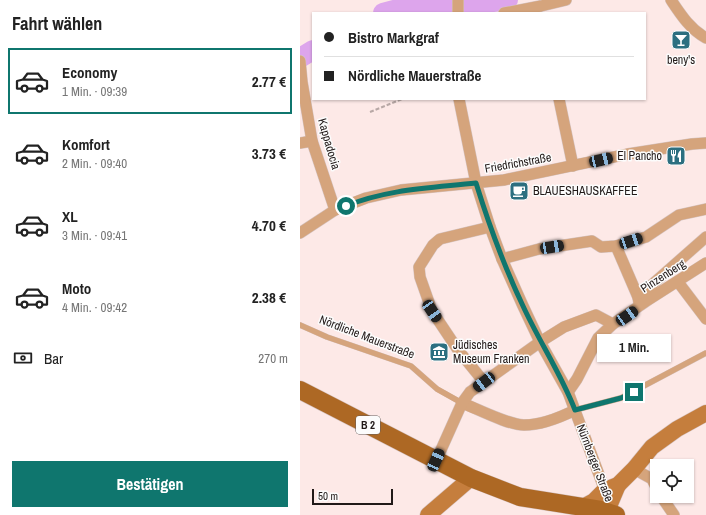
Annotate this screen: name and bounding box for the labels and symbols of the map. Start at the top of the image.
bar icon: beny's [670,29,692,51]
place label: beny's [667,52,695,68]
street label: Kappadocia [314,117,344,172]
restaurant icon: El Pancho [665,145,687,167]
place label: El Pancho [617,148,662,164]
street label: Friedrichstraße [483,149,553,177]
car [588,151,614,169]
cafe icon: BLAUESHAUSKAFFEE [508,180,530,202]
place label: BLAUESHAUSKAFFEE [533,183,637,199]
route start [337,197,355,215]
car [618,232,644,250]
car [539,239,565,255]
street label: Pinzenberg [638,255,689,296]
car [420,298,444,324]
car [614,304,640,328]
street label: Nördliche Mauerstraße [317,312,417,362]
callout: 1 Min. [597,334,671,362]
place label: Jüdisches Museum Franken [453,337,530,367]
museum icon: Jüdisches Museum Franken [428,341,450,363]
car [471,370,497,394]
route end [625,383,643,401]
road number: B 2 [356,416,380,434]
street label: Nürnberger Straße [573,422,617,504]
car [426,447,446,473]
scale bar [312,487,393,506]

